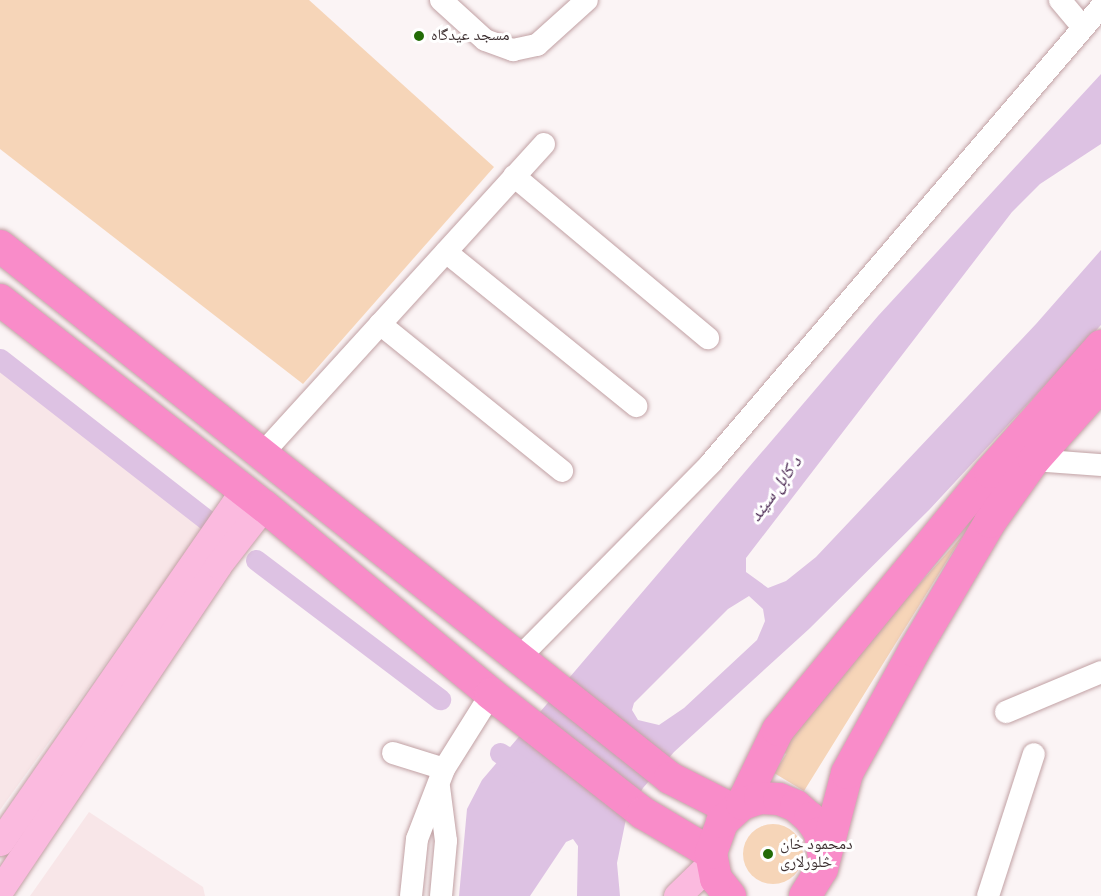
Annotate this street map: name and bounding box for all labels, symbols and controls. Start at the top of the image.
place label: مسجد عیدگاه [431,26,510,46]
marker: مسجد عیدگاه [412,29,426,43]
water label: د کابل سيند [746,453,808,527]
place label: دمحمود خان څلورلاری [780,835,853,873]
marker: دمحمود خان څلورلاری [761,847,775,861]

